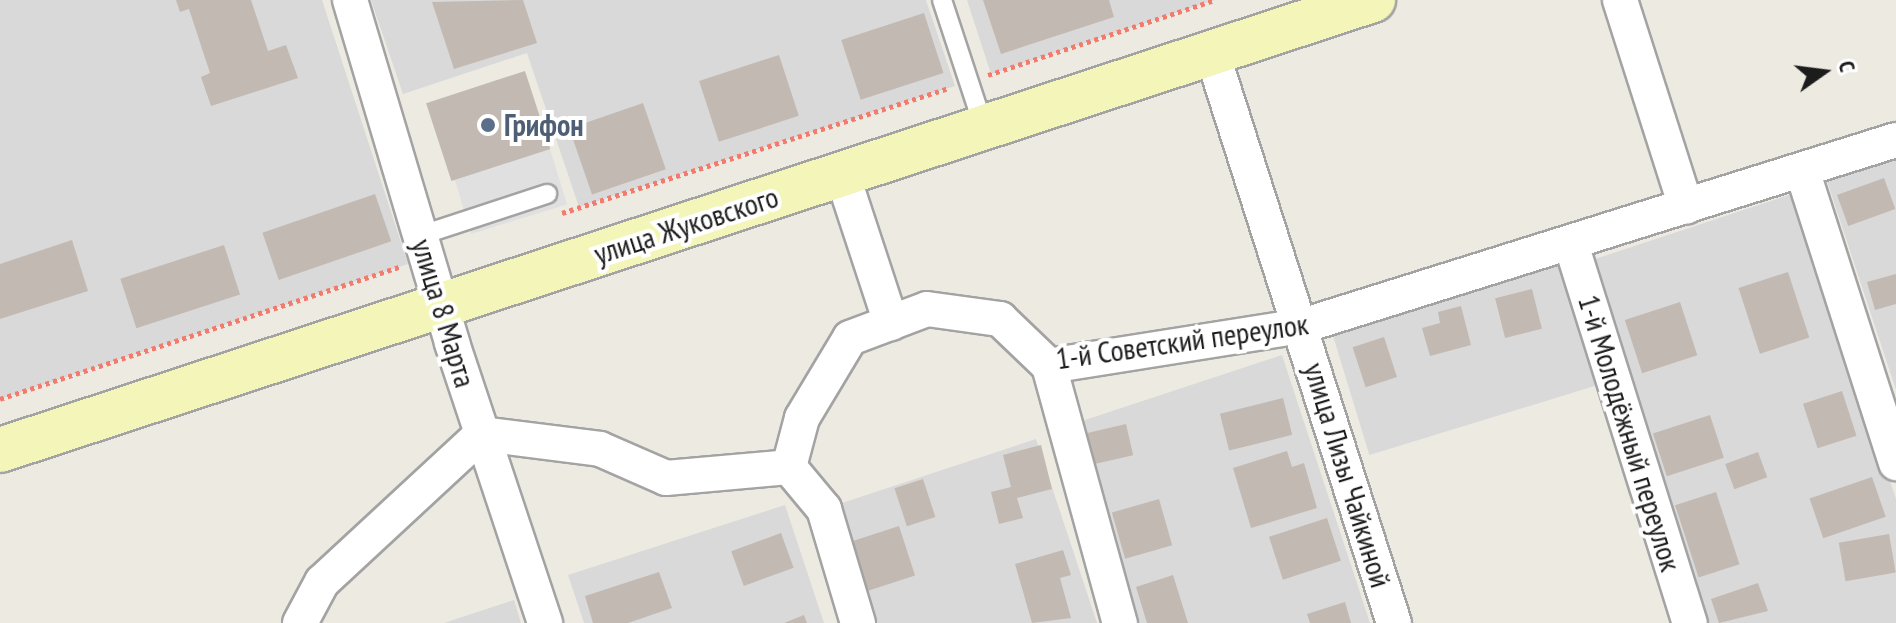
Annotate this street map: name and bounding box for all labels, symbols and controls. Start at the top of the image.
north arrow [1784,32,1864,112]
text: С [1832,58,1862,74]
place label: Грифон [504,107,584,143]
marker: Грифон [479,116,497,134]
street label: улица Жуковского [589,178,783,272]
street label: улица 8 Марта [404,235,484,391]
street label: 1-й Молодёжный переулок [1571,290,1689,576]
street label: 1-й Советский переулок [1054,305,1310,377]
street label: улица Лизы Чайкиной [1297,358,1399,592]

